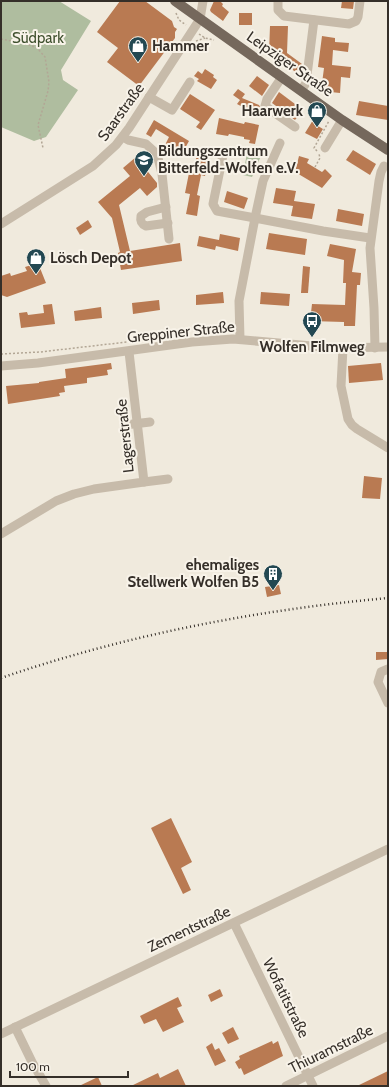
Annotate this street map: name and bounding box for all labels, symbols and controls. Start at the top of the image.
street label: Leipziger Straße [243,27,337,101]
park label: Südpark [12,29,64,47]
shop icon: Hammer [127,35,149,63]
place label: Hammer [152,37,209,55]
street label: Saarstraße [94,79,148,144]
shop icon: Haarwerk [306,100,328,128]
place label: Haarwerk [242,102,304,120]
place label: Bildungszentrum Bitterfeld-Wolfen e.V. [158,142,299,177]
school or university icon: Bildungszentrum Bitterfeld-Wolfen e.V. [133,149,155,177]
shop icon: Lösch Depot [25,247,47,275]
place label: Lösch Depot [50,249,131,267]
bus stop icon: Wolfen Filmweg [301,310,323,338]
street label: Greppiner Straße [126,317,236,347]
place label: Wolfen Filmweg [260,338,365,356]
street label: Lagerstraße [112,398,138,474]
place label: ehemaliges Stellwerk Wolfen B5 [128,556,259,591]
building icon: ehemaliges Stellwerk Wolfen B5 [262,563,284,591]
street label: Zementstraße [145,902,233,956]
street label: Wofatitstraße [259,955,313,1041]
street label: Thiuramstraße [286,1021,376,1077]
scale bar [10,1053,128,1079]
text: 100 m [16,1059,50,1074]

